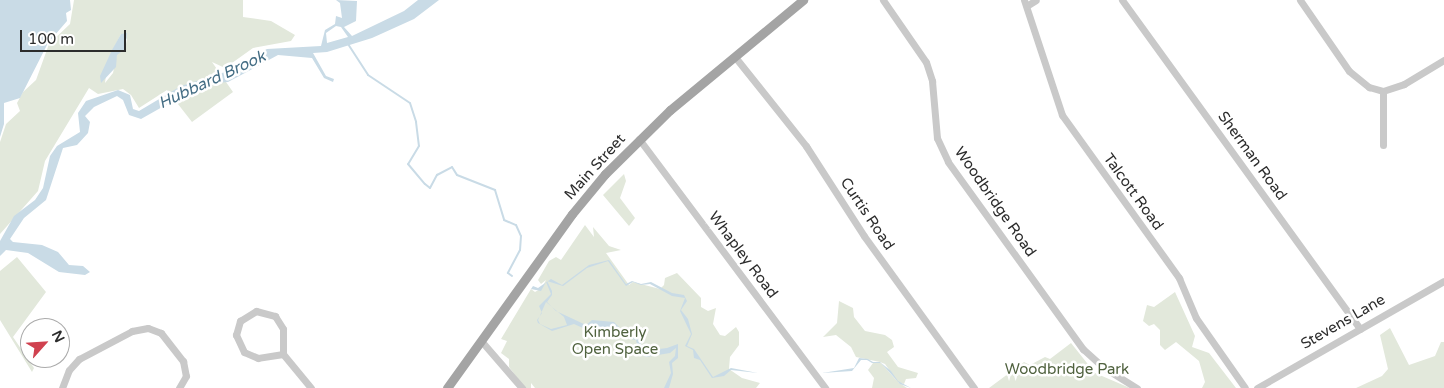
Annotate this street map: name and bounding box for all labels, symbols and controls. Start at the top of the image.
scale bar [22,20,129,52]
text: 100 m [28,30,74,48]
water label: Hubbard Brook [155,47,269,113]
street label: Sherman Road [1214,108,1290,204]
street label: Main Street [561,130,629,204]
street label: Woodbridge Road [950,144,1040,260]
street label: Talcott Road [1099,150,1167,234]
street label: Curtis Road [836,174,898,254]
street label: Whapley Road [705,208,781,302]
street label: Stevens Lane [1298,291,1388,353]
north arrow [20,318,70,368]
park label: Kimberly Open Space [572,323,658,358]
text: N [48,328,68,345]
park label: Woodbridge Park [1005,361,1129,379]

